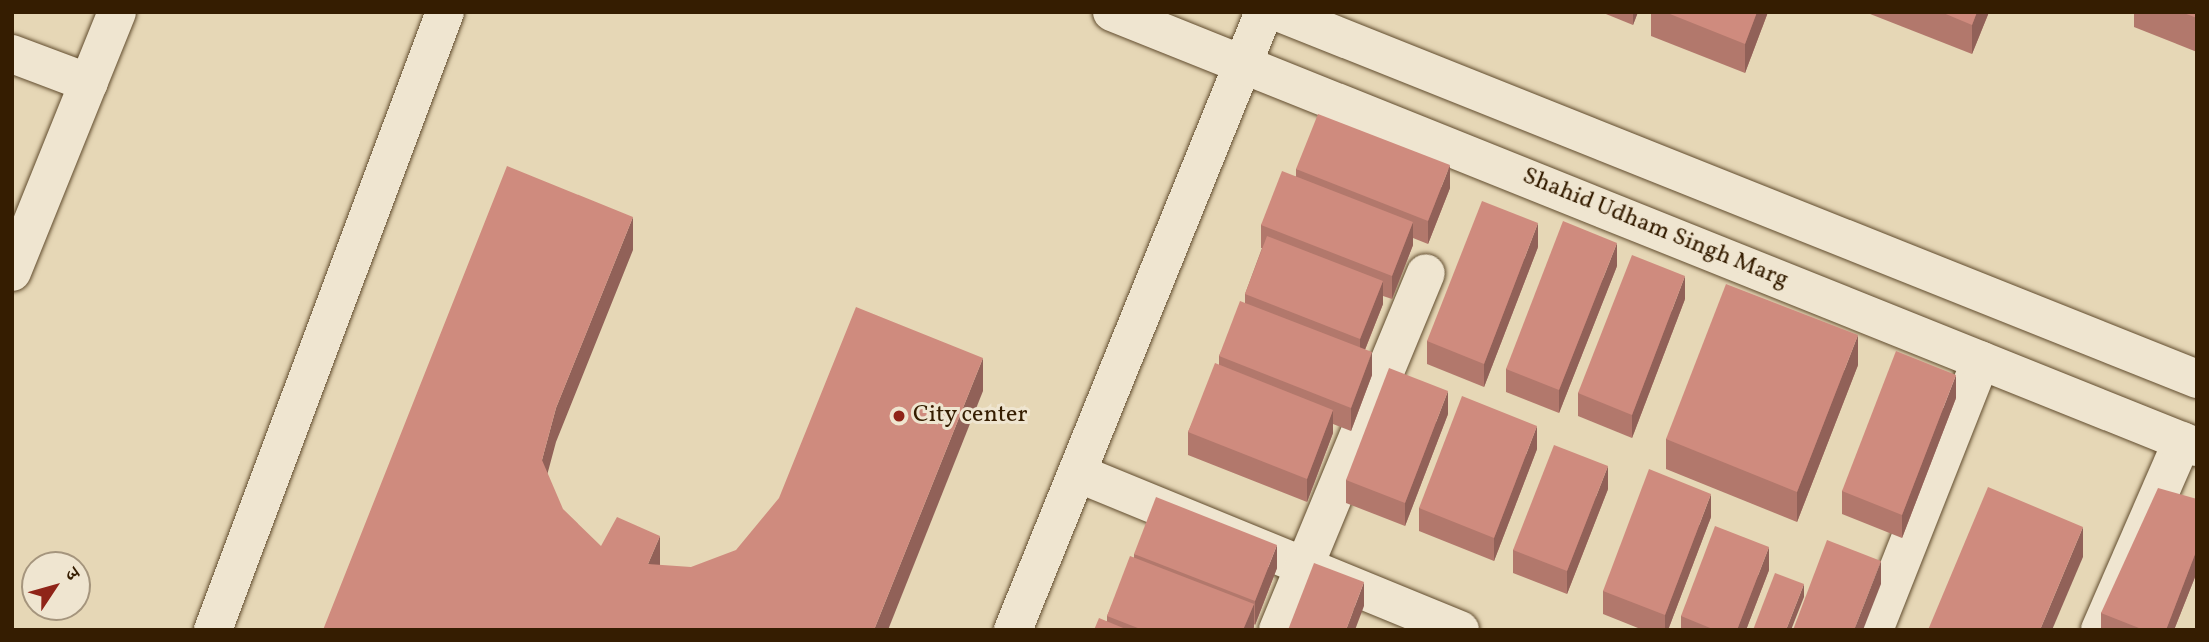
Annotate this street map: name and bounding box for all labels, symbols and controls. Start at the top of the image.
street label: Shahid Udham Singh Marg [1518,162,1792,296]
place label: City center [913,402,1028,430]
marker: City center [891,408,907,424]
north arrow [21,551,91,621]
text: उ [58,563,85,586]

